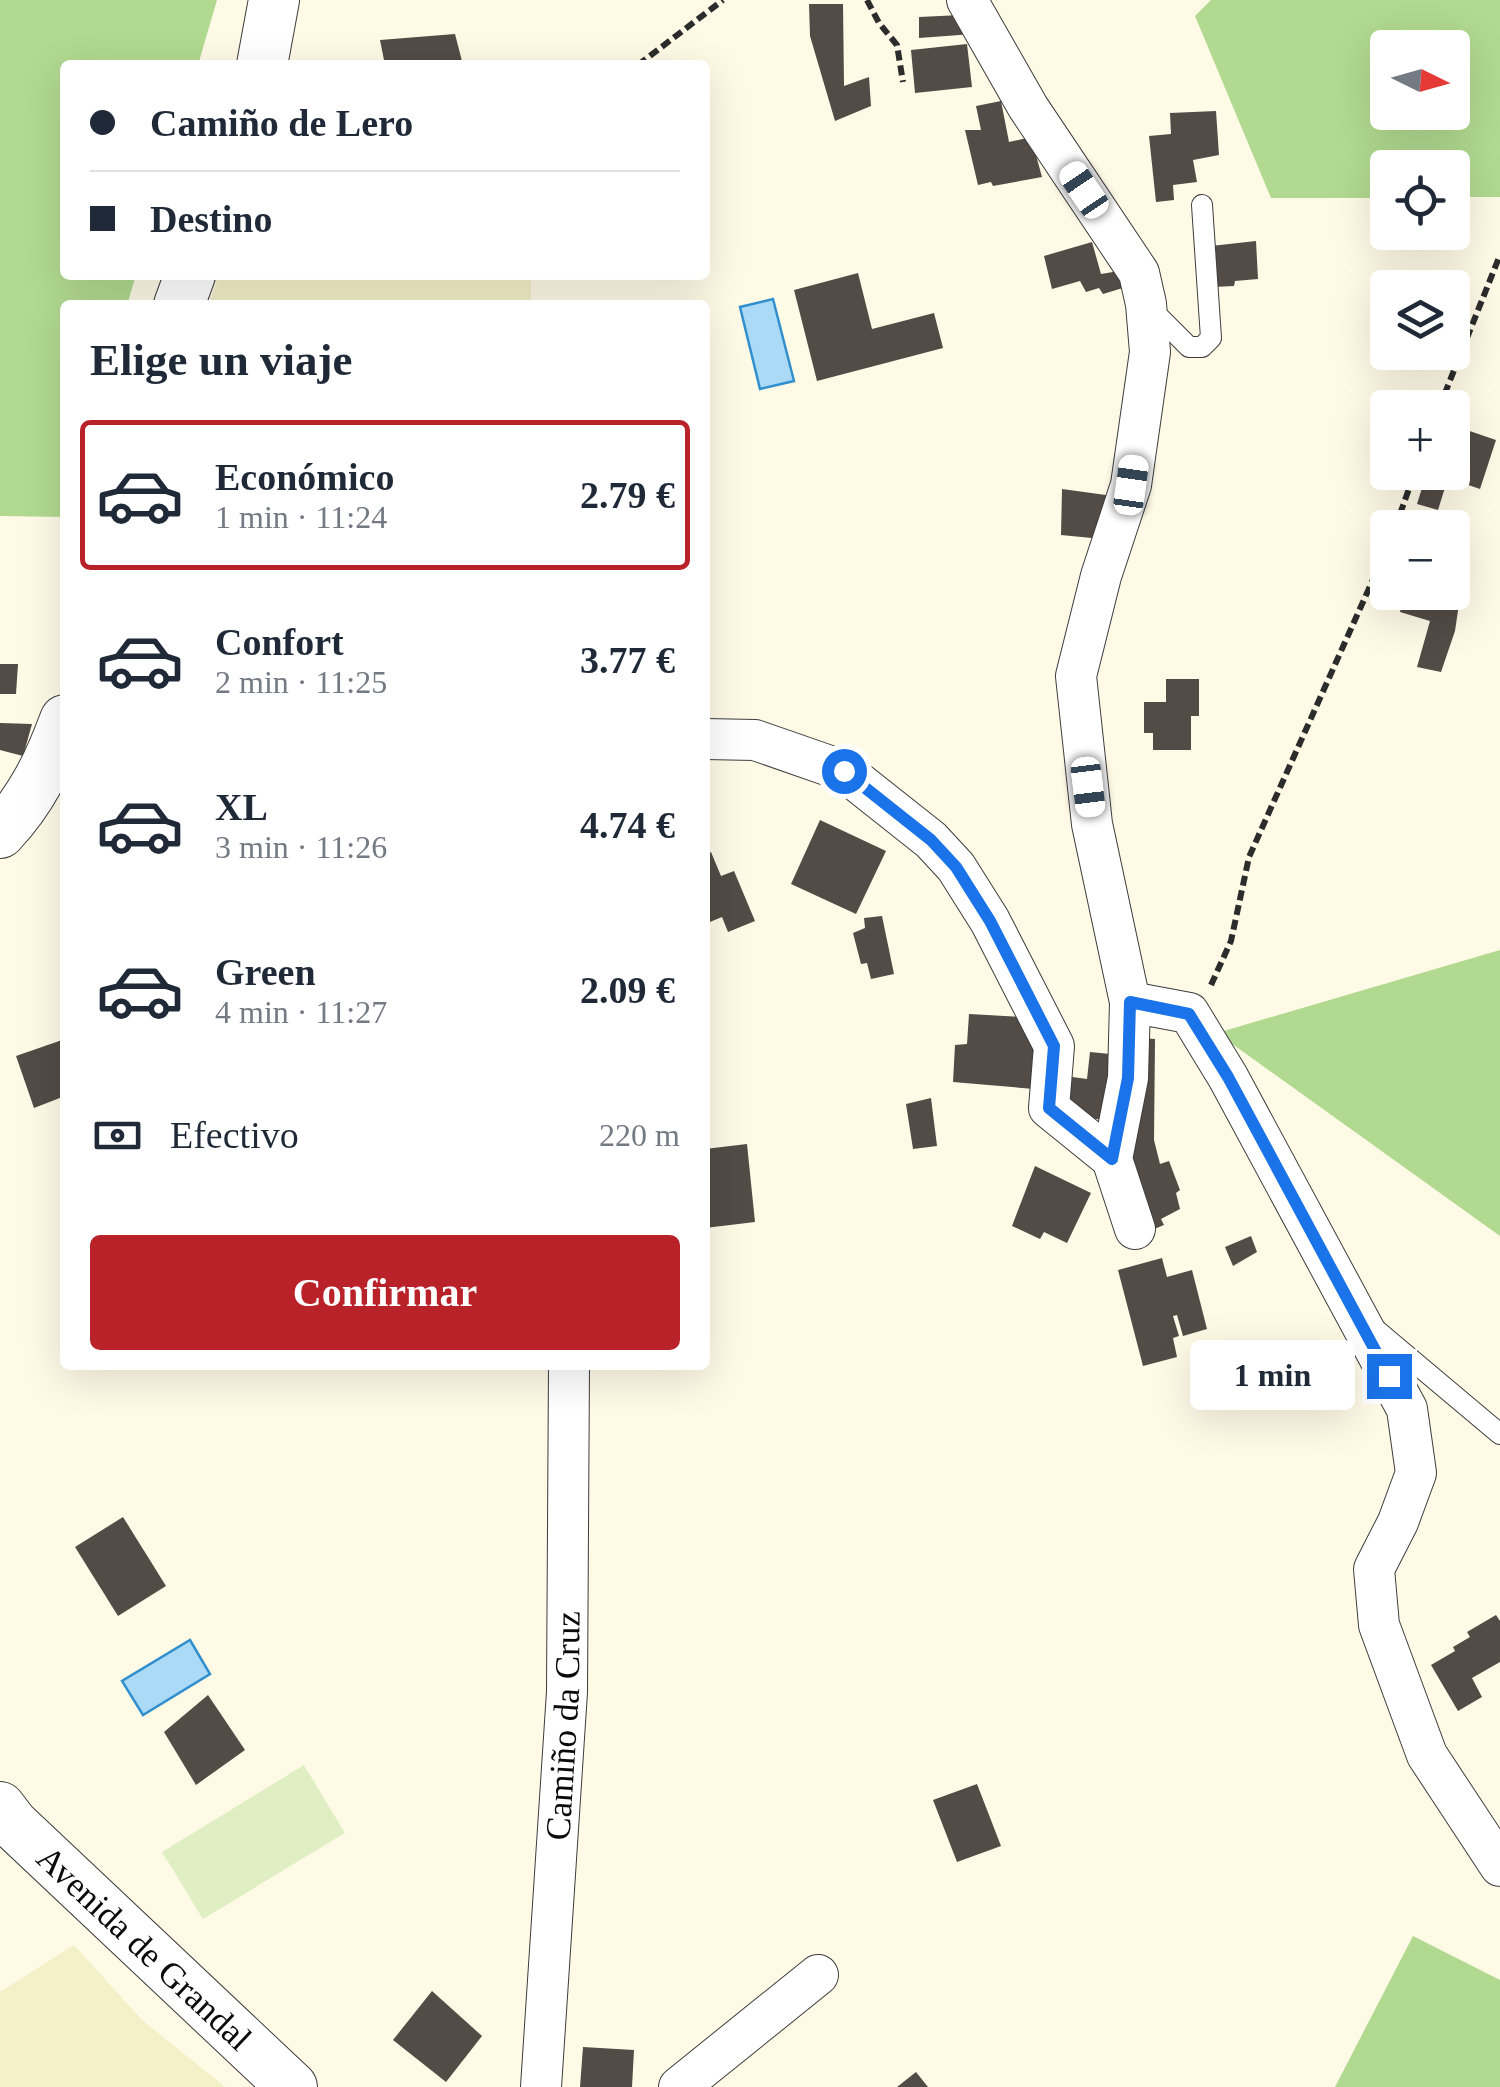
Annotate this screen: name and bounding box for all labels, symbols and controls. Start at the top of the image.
north arrow [1370,30,1470,130]
map controls [1370,30,1470,610]
text: Camiño de Lero [150,102,413,144]
button: locate [1370,150,1470,250]
car [1055,157,1113,223]
text: Destino [150,198,272,240]
button: layers [1370,270,1470,370]
text: Elige un viaje [90,335,353,385]
button: + [1370,390,1470,490]
icon: car [95,450,185,540]
car [1112,453,1150,517]
text: Económico [215,456,394,498]
text: 2.79 € [580,474,675,516]
text: 1 min · 11:24 [215,499,387,535]
button: − [1370,510,1470,610]
icon: car [95,615,185,705]
text: Confort [215,621,344,663]
text: 3.77 € [580,639,675,681]
text: 2 min · 11:25 [215,664,387,700]
route start [822,749,867,794]
car [1069,755,1107,819]
icon: car [95,780,185,870]
text: XL [215,786,268,828]
text: 4.74 € [580,804,675,846]
text: 3 min · 11:26 [215,829,387,865]
icon: car [95,945,185,1035]
text: Green [215,951,316,993]
text: 2.09 € [580,969,675,1011]
text: 4 min · 11:27 [215,994,387,1030]
icon: cash [90,1108,145,1163]
text: Efectivo [170,1114,299,1156]
text: 220 m [599,1117,680,1153]
button: Confirmar [90,1235,680,1350]
callout: 1 min [1189,1341,1354,1411]
route end [1367,1354,1412,1399]
text: 1 min [1234,1357,1311,1393]
street label: Camiño da Cruz [538,1611,587,1842]
street label: Avenida de Grandal [29,1838,259,2058]

